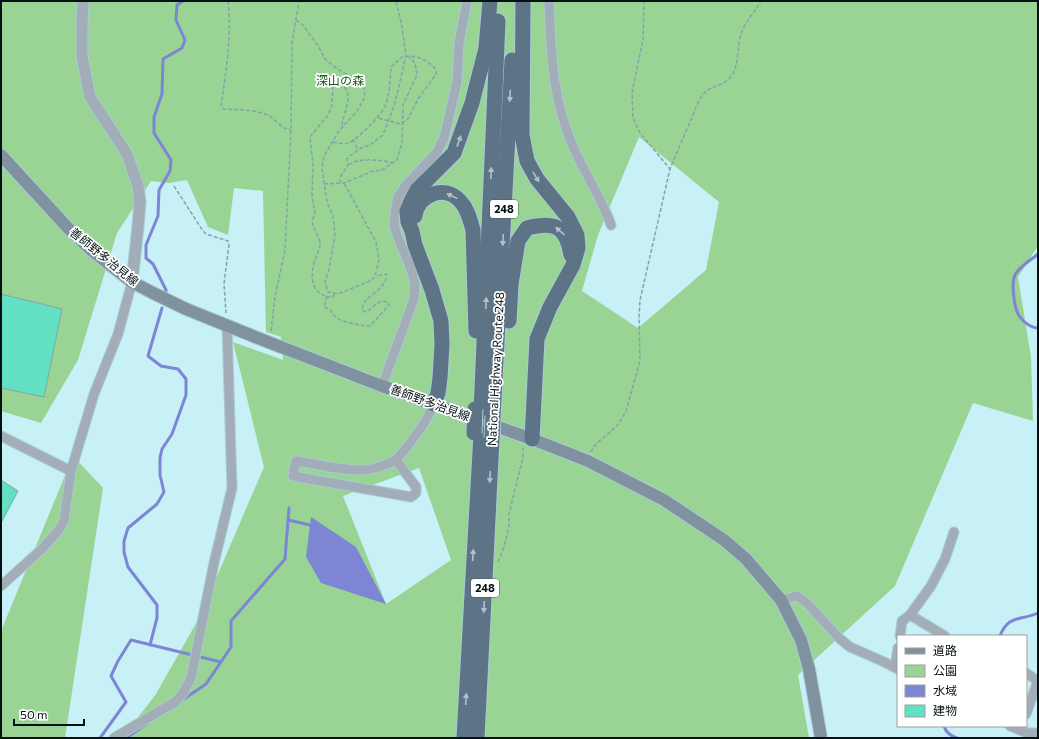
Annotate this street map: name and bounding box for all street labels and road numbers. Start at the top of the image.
road number: 248 [490,200,518,218]
street label: 善師野多治見線 [68,224,142,288]
street label: National Highway Route 248 [484,291,506,446]
street label: 善師野多治見線 [388,381,472,423]
road number: 248 [471,579,499,597]

